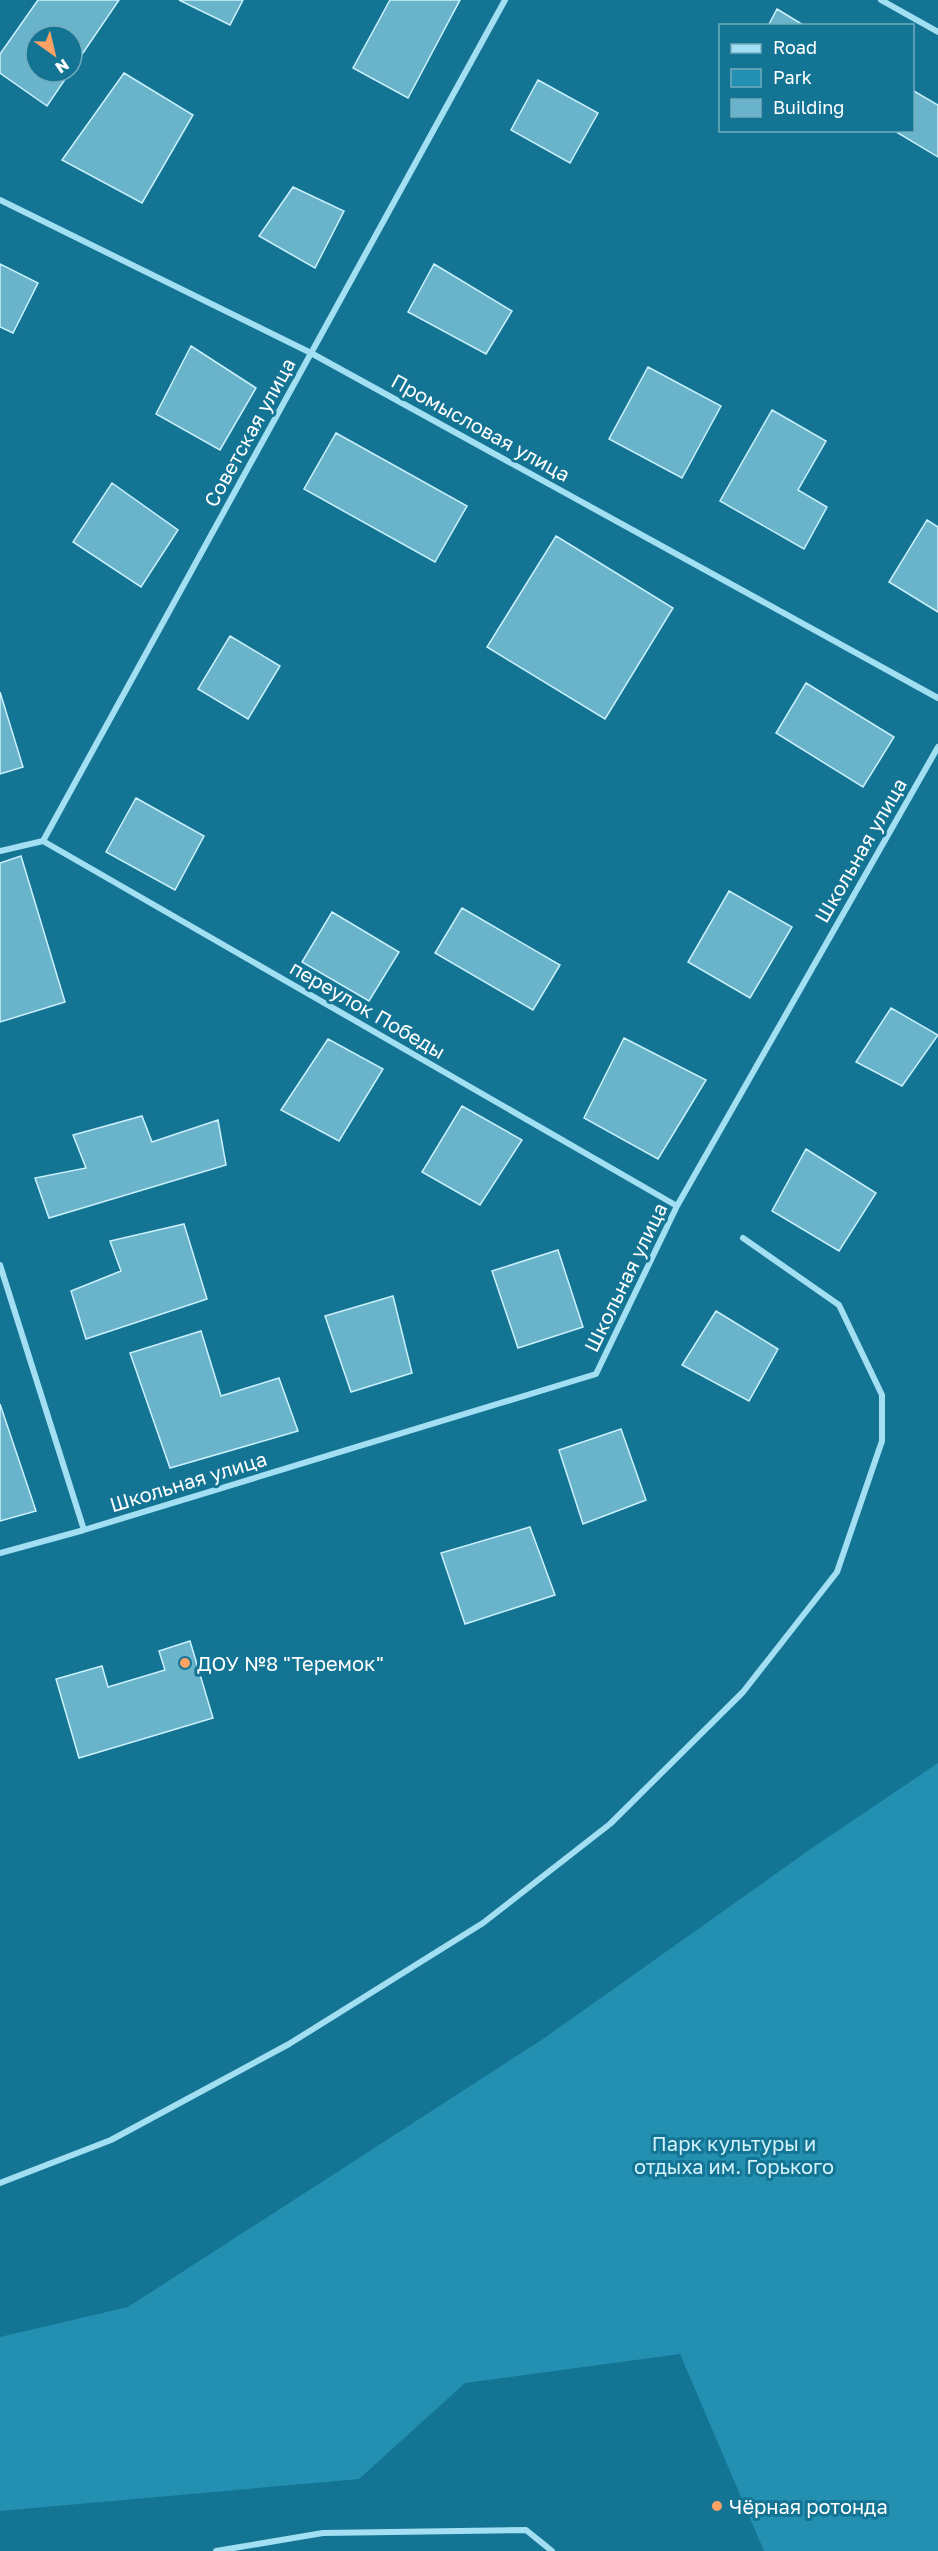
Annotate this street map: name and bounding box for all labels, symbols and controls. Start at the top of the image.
north arrow [24,24,84,84]
legend [719,24,914,132]
text: Road [773,36,817,58]
text: N [52,55,73,78]
text: Park [773,66,812,88]
text: Building [773,96,844,118]
street label: Советская улица [198,353,300,511]
street label: Промысловая улица [388,368,574,486]
street label: Школьная улица [809,773,911,927]
street label: переулок Победы [286,955,450,1063]
street label: Школьная улица [578,1198,672,1356]
street label: Школьная улица [107,1446,269,1516]
place label: ДОУ №8 "Теремок" [197,1651,384,1675]
marker: ДОУ №8 "Теремок" [178,1656,192,1670]
park label: Парк культуры и отдыха им. Горького [634,2131,834,2178]
place label: Чёрная ротонда [729,2494,888,2518]
marker: Чёрная ротонда [710,2499,724,2513]

